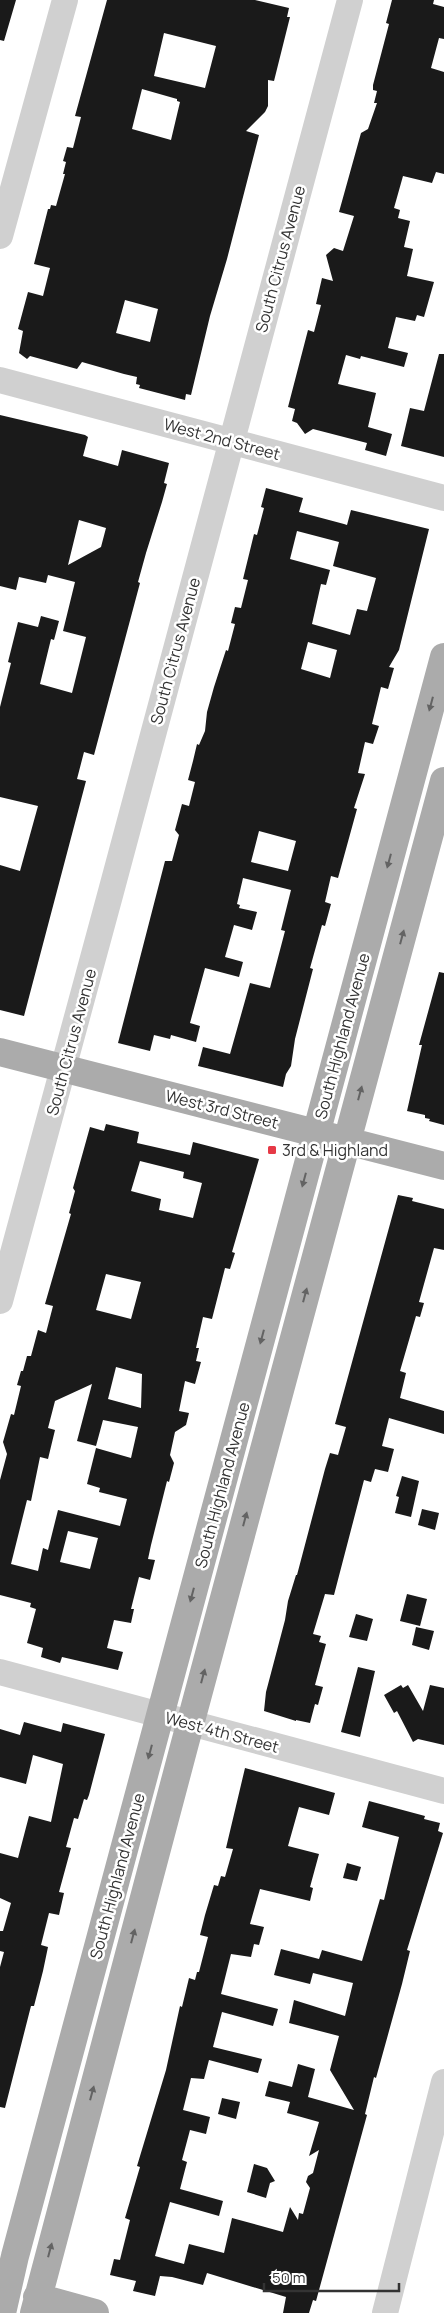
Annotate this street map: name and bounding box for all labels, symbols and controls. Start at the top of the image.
street label: South Citrus Avenue [250,183,310,335]
street label: West 2nd Street [161,413,283,465]
street label: South Citrus Avenue [145,575,205,727]
one-way arrow [427,697,435,712]
one-way arrow [385,854,393,869]
one-way arrow [398,929,406,944]
street label: South Highland Avenue [309,950,375,1122]
street label: South Citrus Avenue [41,966,101,1118]
street label: West 3rd Street [163,1084,281,1134]
one-way arrow [356,1086,364,1101]
place label: 3rd & Highland [282,1139,388,1161]
marker: 3rd & Highland [266,1144,278,1156]
one-way arrow [299,1172,307,1187]
one-way arrow [302,1287,310,1302]
one-way arrow [257,1329,265,1344]
street label: South Highland Avenue [189,1399,255,1571]
one-way arrow [241,1512,249,1527]
one-way arrow [188,1588,196,1603]
one-way arrow [199,1669,207,1684]
street label: West 4th Street [163,1706,281,1758]
one-way arrow [146,1745,154,1760]
street label: South Highland Avenue [84,1790,150,1962]
one-way arrow [130,1929,138,1944]
one-way arrow [88,2086,96,2101]
one-way arrow [46,2243,54,2258]
scale bar [264,2260,399,2292]
text: 50 m [272,2267,306,2288]

